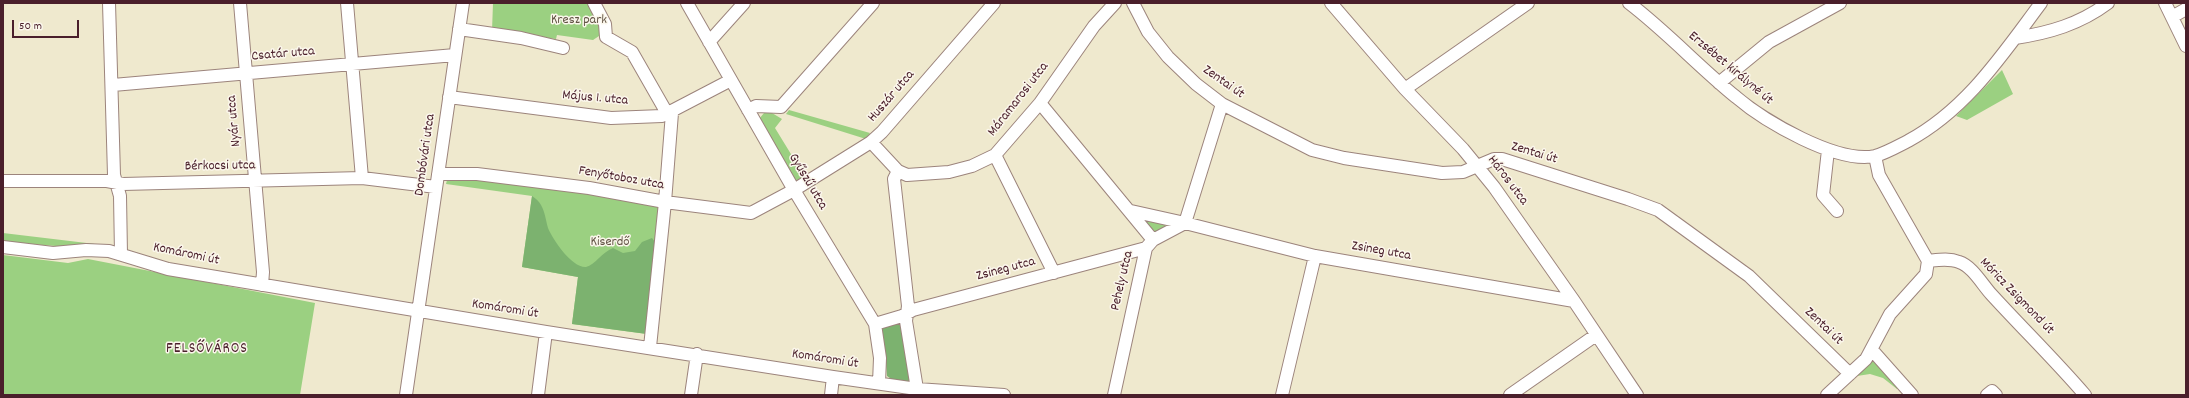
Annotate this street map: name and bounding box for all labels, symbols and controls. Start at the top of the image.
scale bar [14,12,81,38]
park label: Kresz park [551,13,607,29]
text: 50 m [19,18,42,35]
street label: Erzsébet királyné út [1684,29,1776,109]
street label: Csatár utca [251,44,315,66]
street label: Máramarosi utca [985,60,1053,140]
street label: Zentai út [1199,62,1247,104]
street label: Huszár utca [865,68,919,126]
street label: Május 1. utca [561,88,629,110]
street label: Nyár utca [224,95,246,147]
street label: Dombóvári utca [412,113,440,197]
street label: Zentai út [1509,139,1559,169]
street label: Gyűszű utca [784,151,830,213]
street label: Háros utca [1483,153,1531,209]
street label: Bérkocsi utca [185,158,255,176]
street label: Fenyőtoboz utca [577,163,665,195]
park label: Kiserdő [590,235,630,251]
street label: Zsineg utca [1350,239,1412,265]
street label: Komáromi út [151,240,221,270]
street label: Pehely utca [1108,250,1138,312]
street label: Zsineg utca [975,254,1037,286]
street label: Móricz Zsigmond út [1975,255,2057,339]
street label: Komáromi út [470,296,540,324]
street label: Zentai út [1800,304,1846,350]
district label: FELSŐVÁROS [166,341,248,359]
street label: Komáromi út [790,346,860,374]

